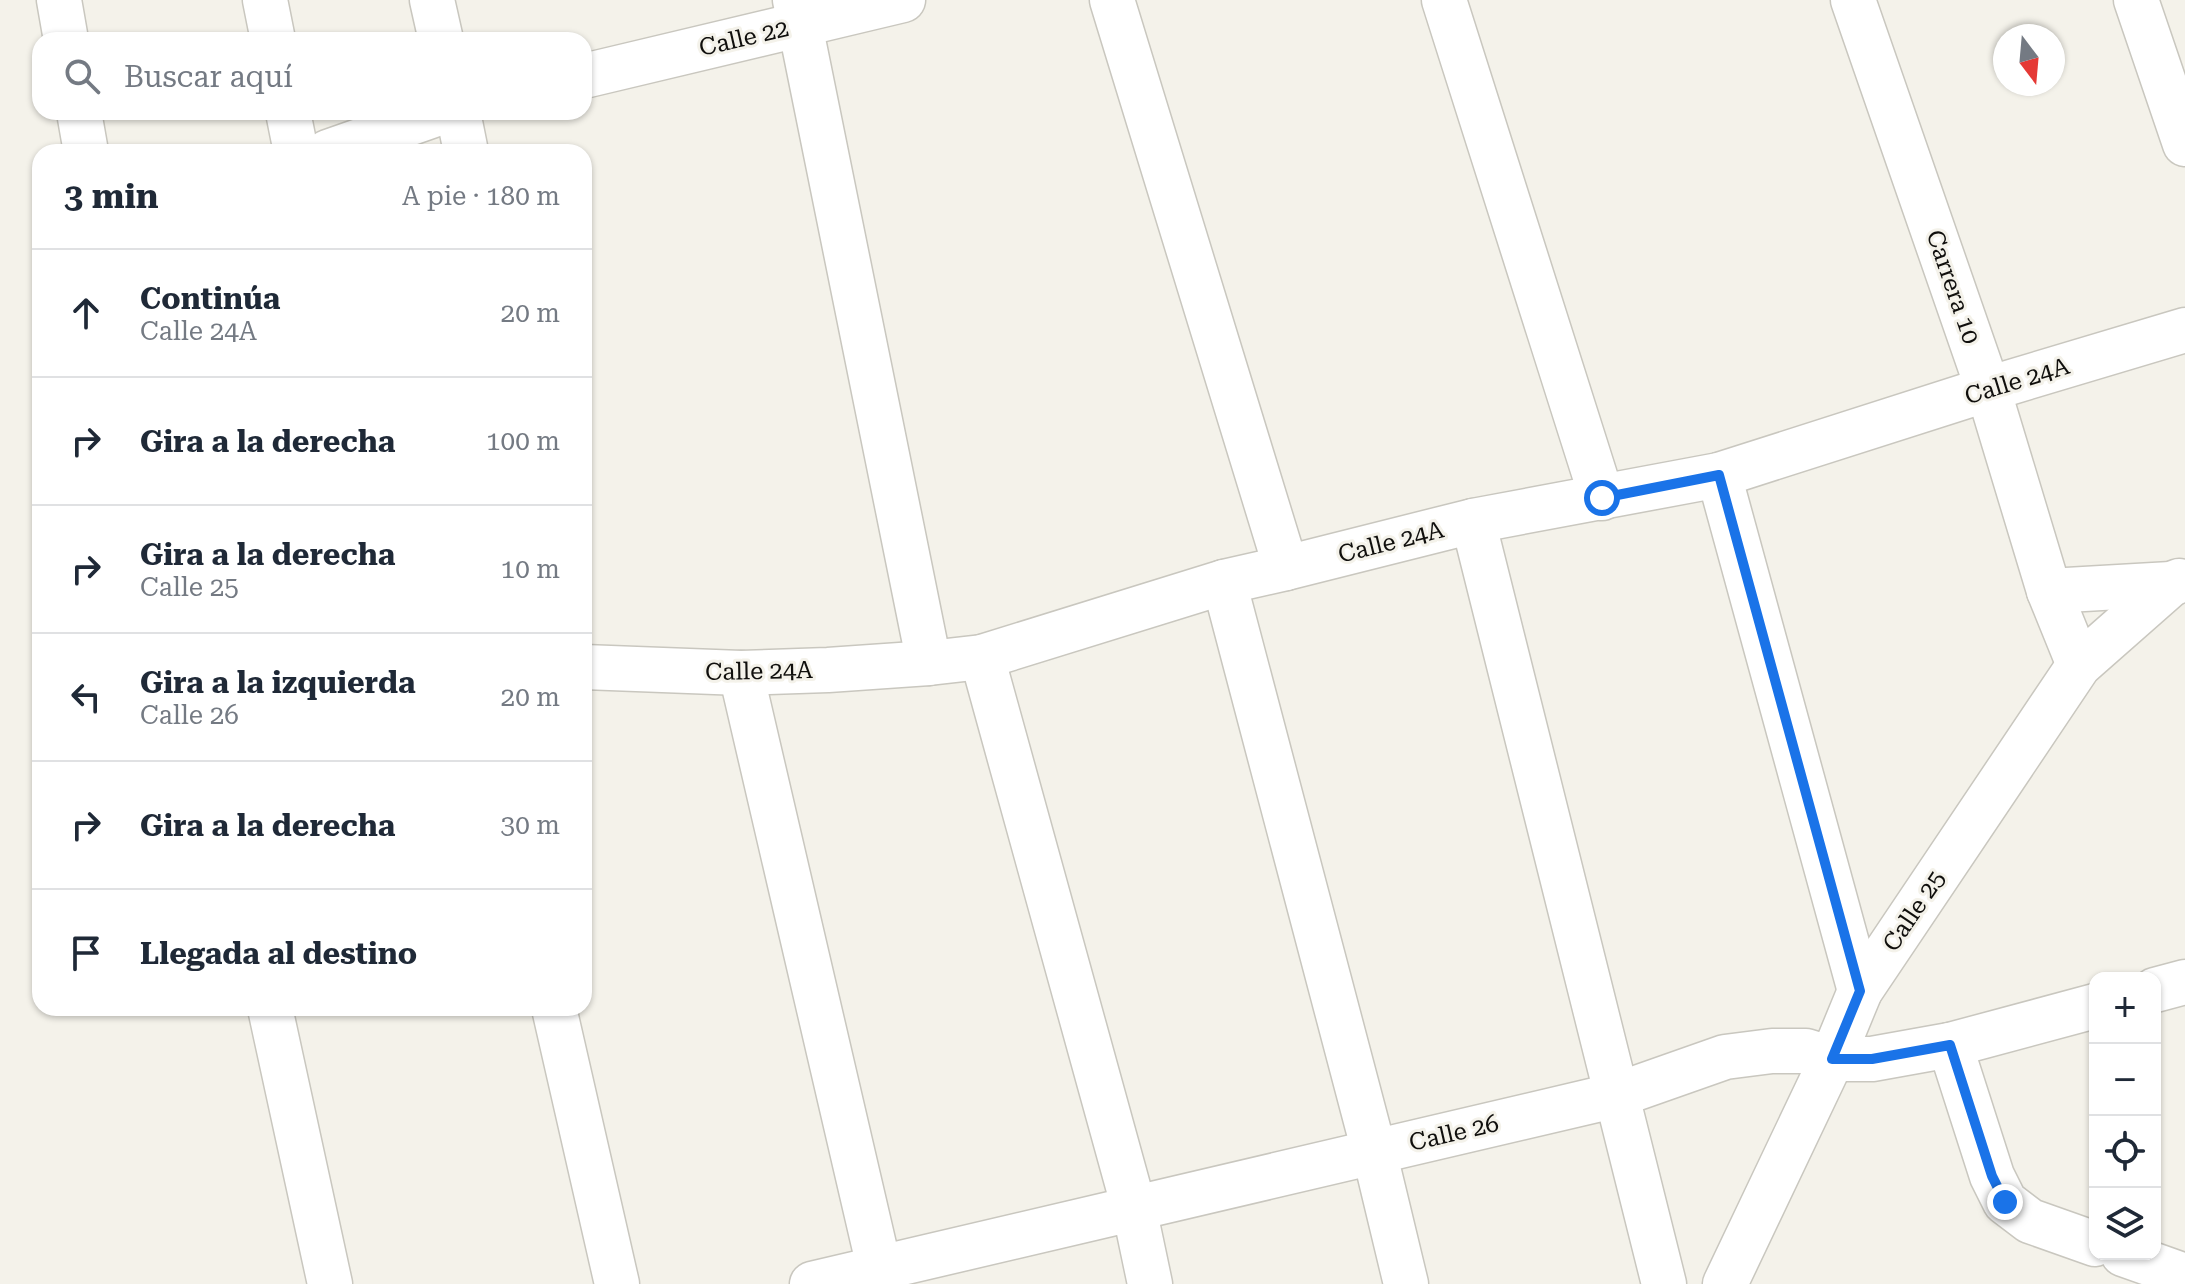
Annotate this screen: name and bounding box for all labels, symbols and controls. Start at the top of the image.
street label: Calle 22 [696,14,792,62]
north arrow [1993,24,2065,96]
search box [32,32,592,120]
icon: search [60,54,104,98]
text: Buscar aquí [124,59,293,94]
text: 3 min [64,176,159,216]
text: A pie · 180 m [402,181,560,211]
street label: Carrera 10 [1920,226,1986,348]
text: Continúa [140,281,280,316]
icon: ahead [64,291,108,335]
text: 20 m [501,298,560,328]
text: Calle 24A [140,316,257,346]
street label: Calle 24A [1961,352,2073,410]
icon: right [64,419,108,463]
text: Gira a la derecha [140,424,395,459]
text: 100 m [486,426,560,456]
route start [1584,480,1620,516]
street label: Calle 24A [1335,515,1447,569]
text: Gira a la derecha [140,537,395,572]
icon: right [64,547,108,591]
text: 10 m [501,554,560,584]
text: Calle 25 [140,572,239,602]
street label: Calle 24A [705,656,813,686]
text: Gira a la izquierda [140,665,416,700]
icon: left [64,675,108,719]
text: 20 m [501,682,560,712]
text: Calle 26 [140,700,239,730]
icon: right [64,803,108,847]
text: Gira a la derecha [140,808,395,843]
text: 30 m [501,810,560,840]
street label: Calle 25 [1877,865,1951,957]
icon: arrive [64,931,108,975]
text: Llegada al destino [140,936,417,971]
map controls [2089,972,2161,1260]
button: + [2089,972,2161,1044]
button: − [2089,1044,2161,1116]
street label: Calle 26 [1406,1109,1502,1157]
button: locate [2089,1116,2161,1188]
route end [1987,1184,2023,1220]
button: layers [2089,1188,2161,1260]

